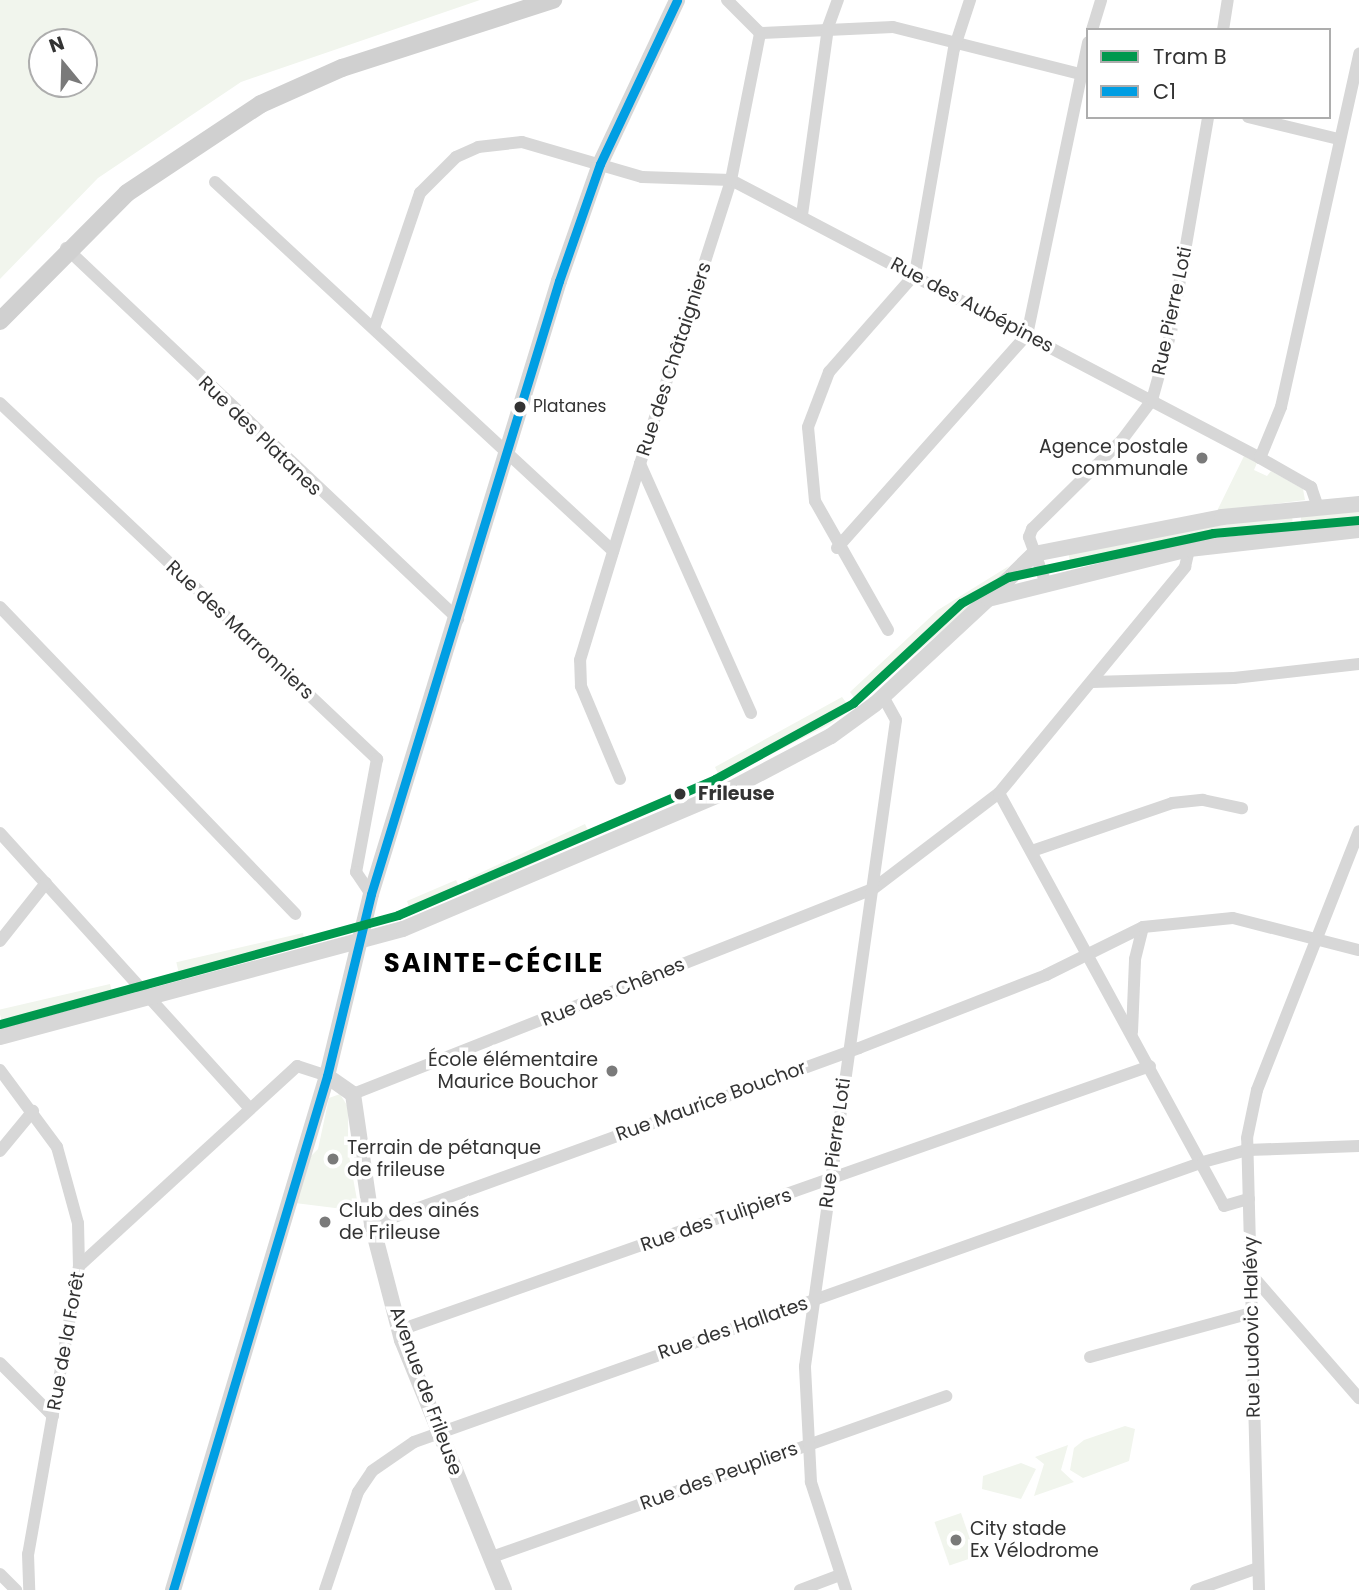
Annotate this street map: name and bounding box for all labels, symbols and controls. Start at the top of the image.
north arrow [28,28,98,98]
legend [1086,28,1331,119]
text: N [45,29,68,60]
text: Tram B [1153,42,1227,71]
text: C1 [1153,77,1176,106]
street label: Rue Pierre Loti [1147,245,1197,377]
street label: Rue des Aubépines [887,252,1057,358]
street label: Rue des Châtaigniers [632,259,716,459]
street label: Rue des Platanes [194,371,326,501]
place label: Platanes [533,397,606,417]
marker: Platanes [513,400,527,414]
place label: Agence postale communale [1039,436,1188,480]
marker: Agence postale communale [1194,450,1210,466]
street label: Rue des Marronniers [161,556,319,704]
marker: Frileuse [669,783,691,805]
place label: Frileuse [698,783,775,805]
district label: SAINTE-CÉCILE [385,948,603,980]
street label: Rue des Chênes [538,953,688,1031]
place label: École élémentaire Maurice Bouchor [428,1049,598,1093]
street label: Rue Maurice Bouchor [613,1056,809,1146]
marker: École élémentaire Maurice Bouchor [604,1063,620,1079]
street label: Rue Pierre Loti [815,1077,855,1209]
place label: Terrain de pétanque de frileuse [347,1137,541,1181]
marker: Terrain de pétanque de frileuse [325,1151,341,1167]
street label: Rue des Tulipiers [637,1183,795,1257]
place label: Club des ainés de Frileuse [339,1200,479,1244]
marker: Club des ainés de Frileuse [317,1214,333,1230]
street label: Rue Ludovic Halévy [1239,1236,1265,1418]
street label: Rue de la Forêt [43,1270,89,1412]
street label: Rue des Hallates [655,1292,811,1364]
street label: Avenue de Frileuse [385,1304,467,1478]
street label: Rue des Peupliers [637,1437,801,1515]
place label: City stade Ex Vélodrome [970,1518,1099,1562]
marker: City stade Ex Vélodrome [948,1532,964,1548]

